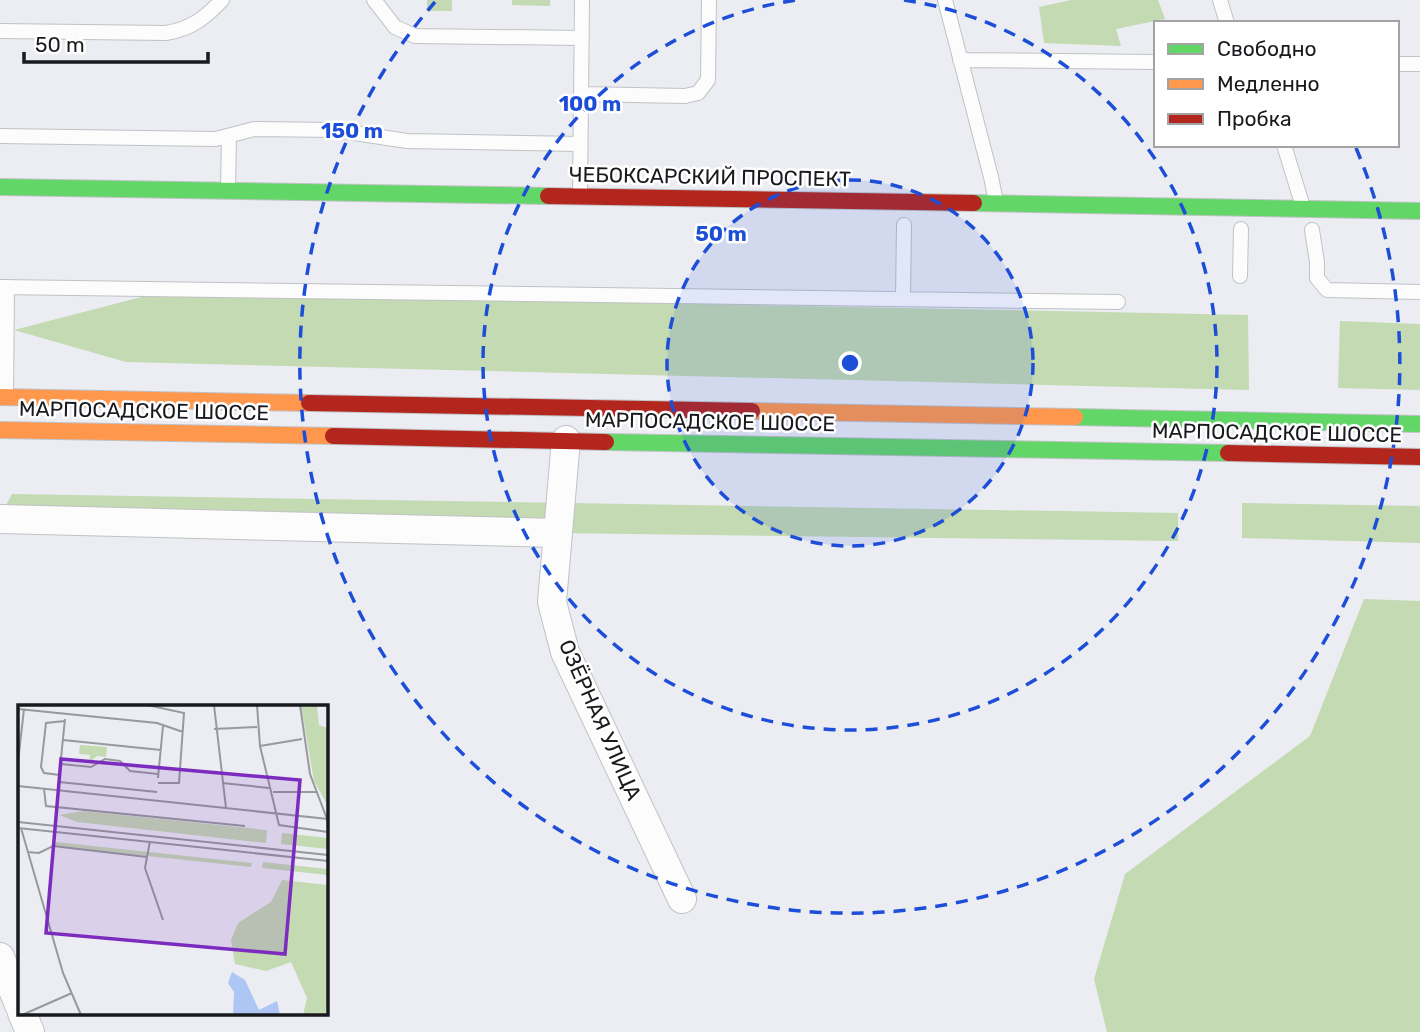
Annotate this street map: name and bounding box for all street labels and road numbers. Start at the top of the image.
street label: ЧЕБОКСАРСКИЙ ПРОСПЕКТ [569,162,851,191]
street label: МАРПОСАДСКОЕ ШОССЕ [19,396,269,425]
street label: МАРПОСАДСКОЕ ШОССЕ [585,407,835,436]
street label: МАРПОСАДСКОЕ ШОССЕ [1152,418,1402,447]
street label: ОЗЁРНАЯ УЛИЦА [554,636,647,804]

